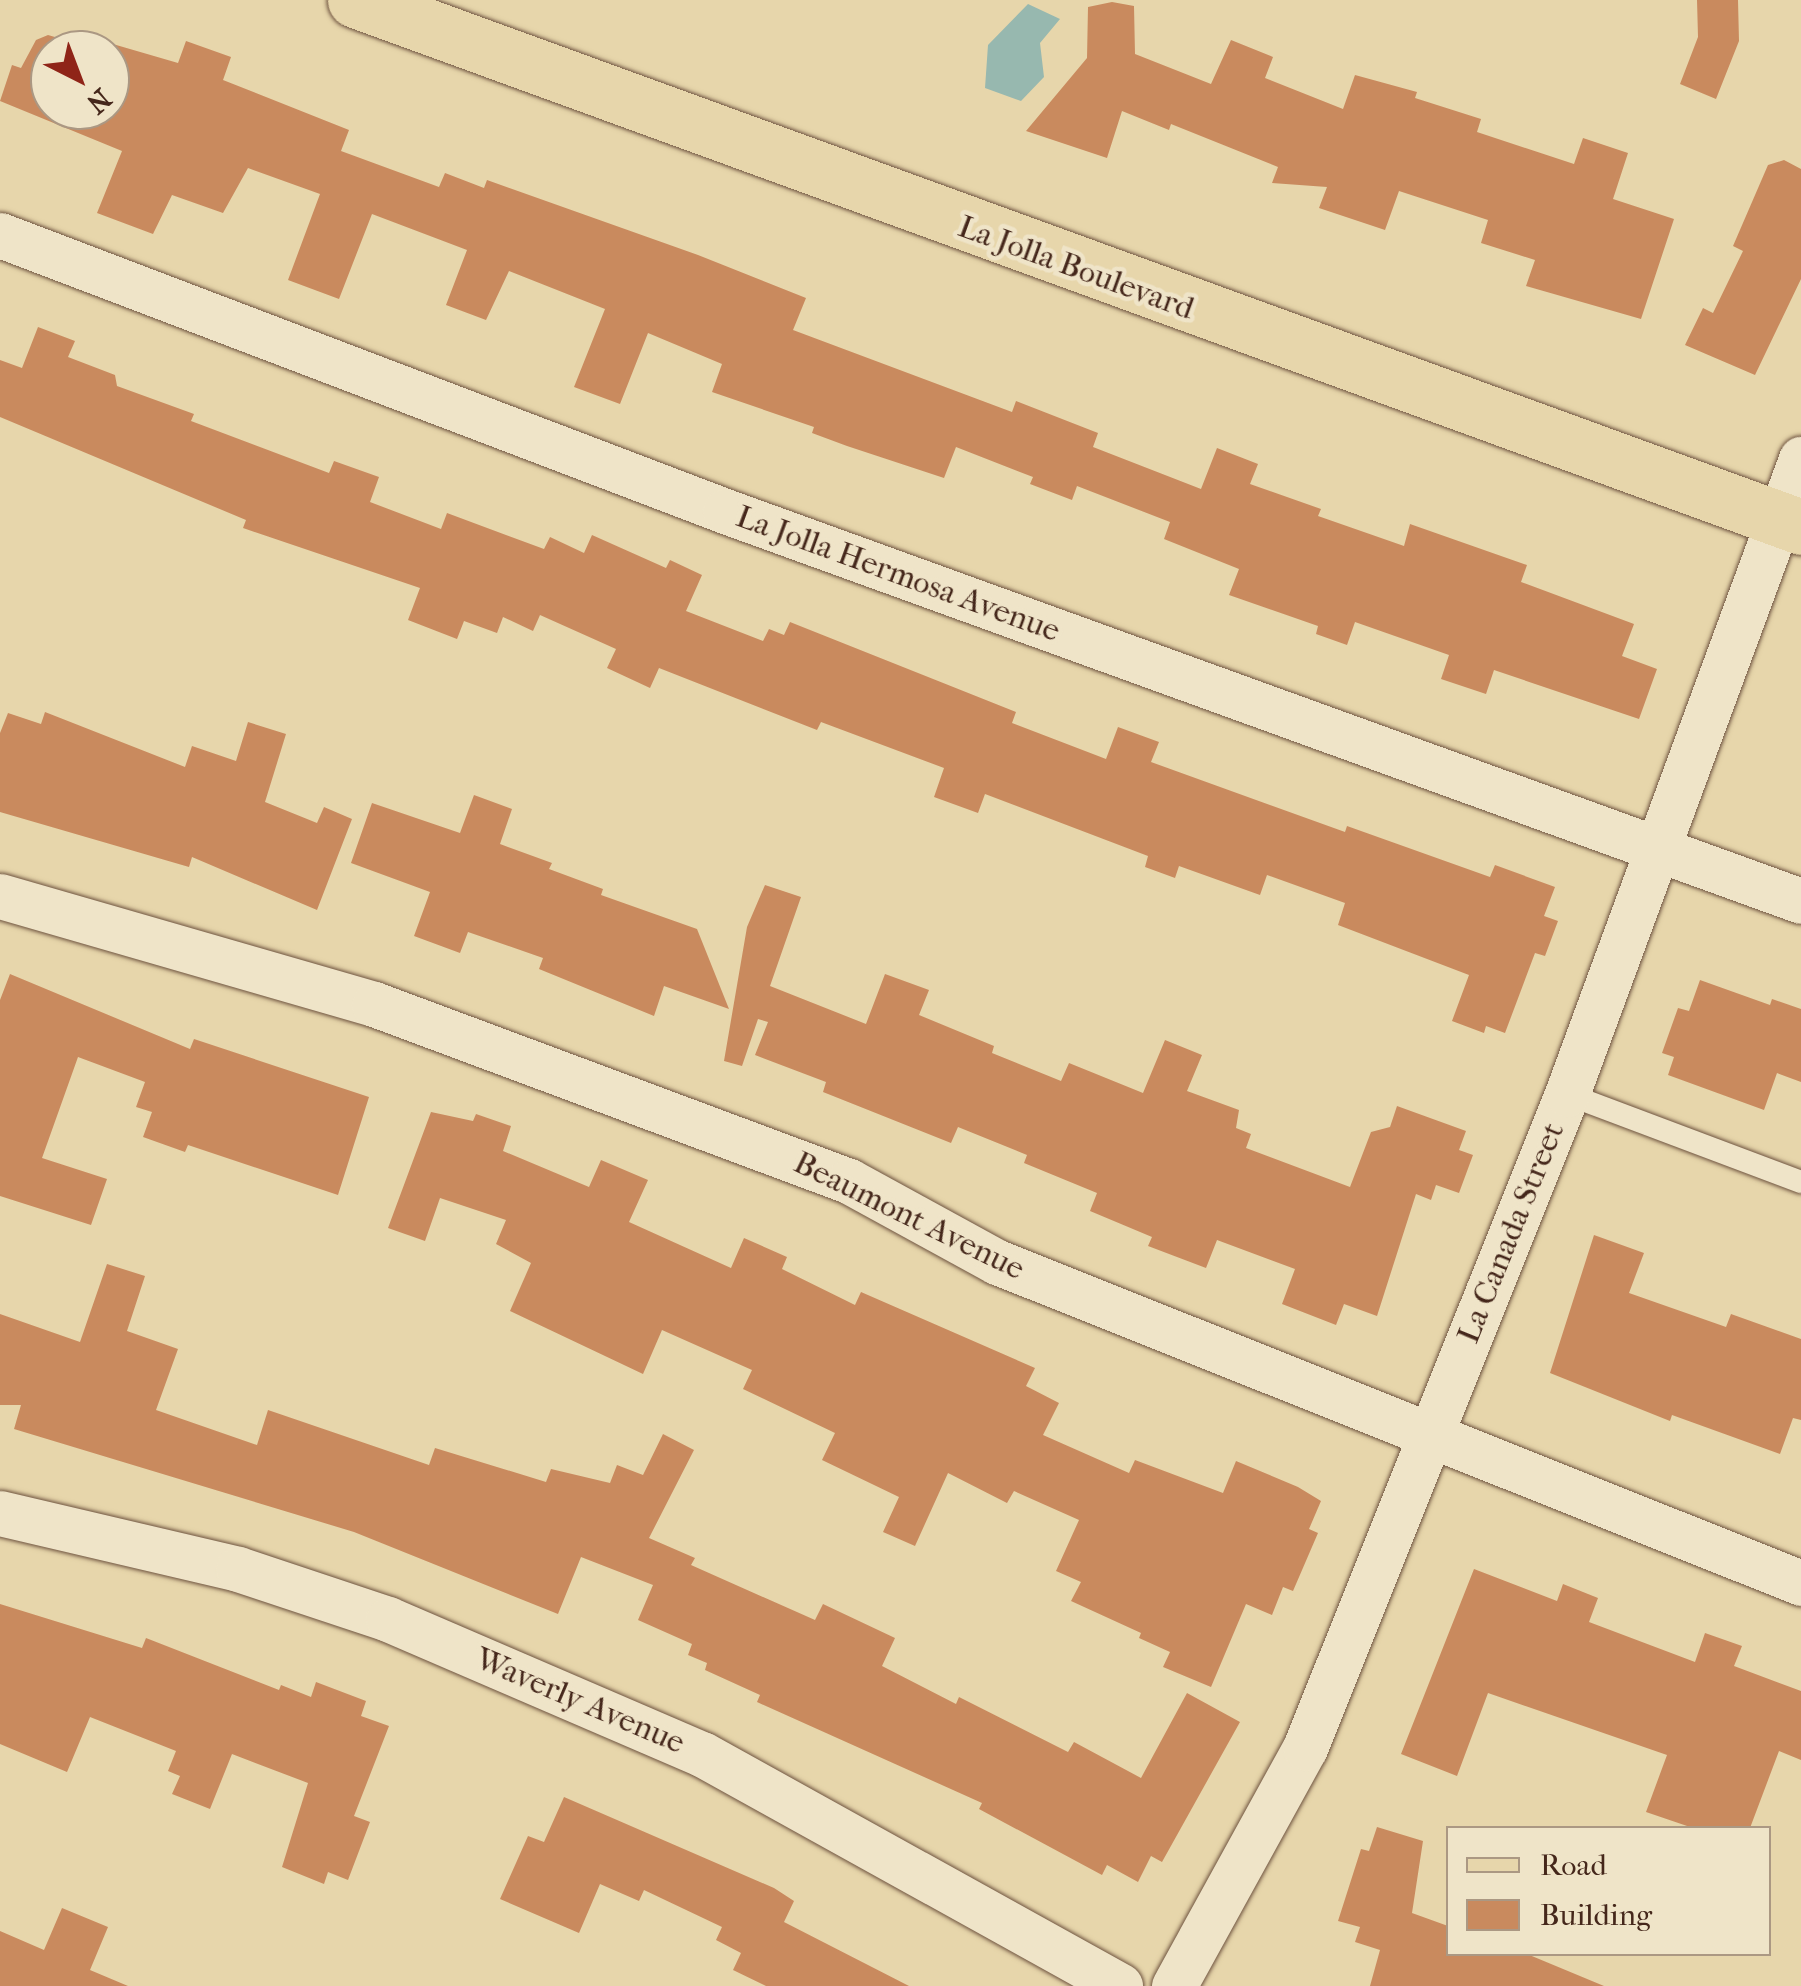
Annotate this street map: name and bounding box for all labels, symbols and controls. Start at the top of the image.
north arrow [30,30,130,130]
text: N [80,82,118,121]
street label: La Jolla Boulevard [953,208,1199,328]
street label: La Jolla Hermosa Avenue [731,498,1065,650]
street label: La Canada Street [1449,1117,1573,1349]
street label: Beaumont Avenue [787,1144,1031,1288]
street label: Waverly Avenue [470,1640,690,1762]
legend [1446,1826,1771,1956]
text: Road [1540,1848,1607,1883]
text: Building [1540,1898,1652,1933]

